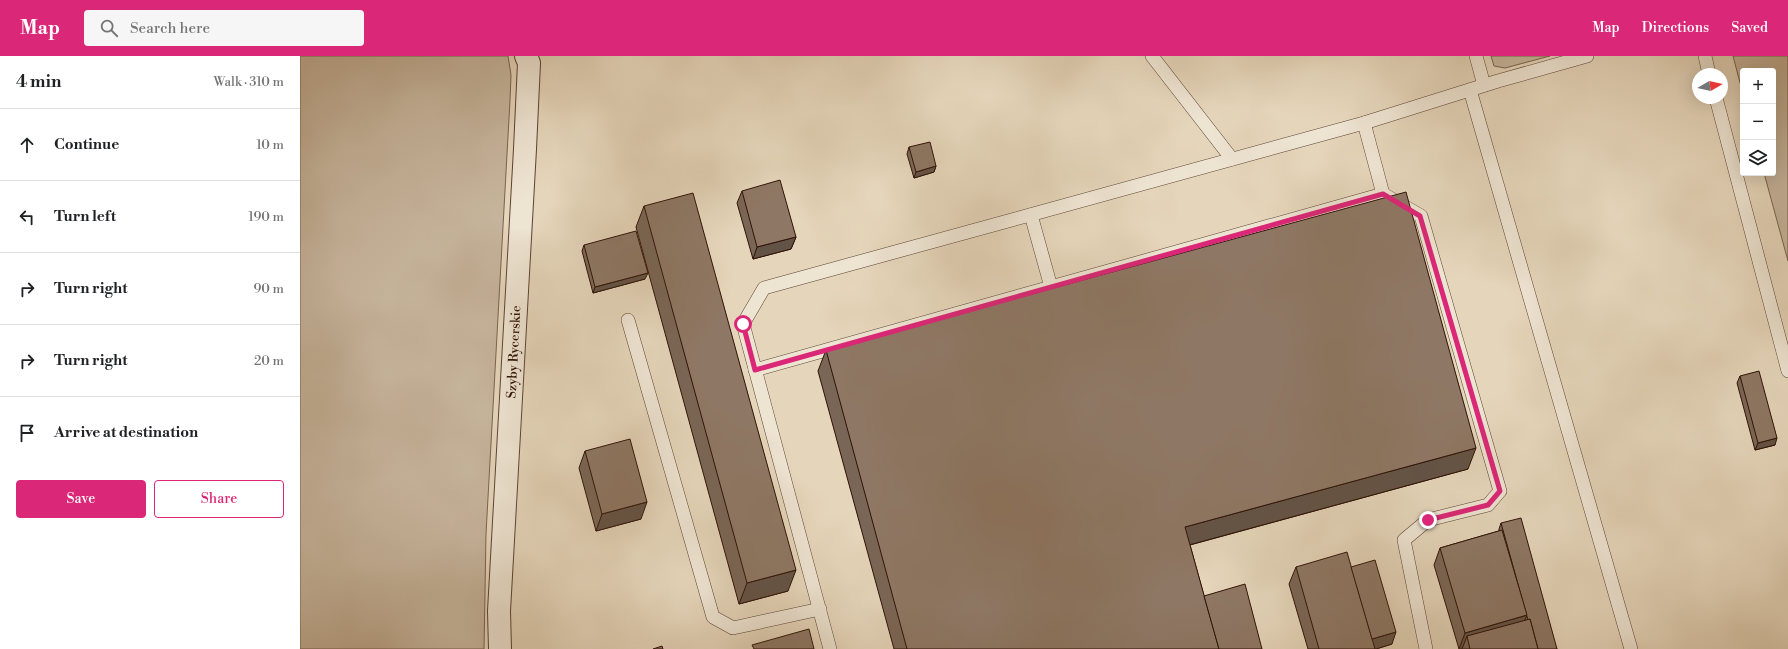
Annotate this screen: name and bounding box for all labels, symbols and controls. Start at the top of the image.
search box [84,10,364,46]
text: Map [20,16,60,40]
icon: search [98,17,120,39]
text: Search here [130,19,210,38]
text: Map [1592,19,1620,37]
text: Directions [1642,19,1709,37]
text: Saved [1731,19,1768,37]
north arrow [1692,68,1728,104]
map controls [1740,68,1776,176]
button: + [1740,68,1776,104]
text: 4 min [16,71,61,93]
text: Walk · 310 m [214,74,284,90]
button: − [1740,104,1776,140]
icon: ahead [16,134,38,156]
text: Continue [54,135,119,154]
text: 10 m [256,137,284,153]
button: layers [1740,140,1776,176]
icon: left [16,206,38,228]
text: Turn left [54,207,116,226]
text: 190 m [248,209,284,225]
icon: right [16,278,38,300]
text: Turn right [54,279,128,298]
text: 90 m [253,281,284,297]
street label: Szyby Rycerskie [504,305,524,399]
route start [734,315,752,333]
icon: right [16,350,38,372]
text: Turn right [54,351,128,370]
text: 20 m [254,353,284,369]
icon: arrive [16,422,38,444]
text: Arrive at destination [54,423,198,442]
button: Save [16,480,146,518]
button: Share [154,480,284,518]
route end [1419,511,1437,529]

